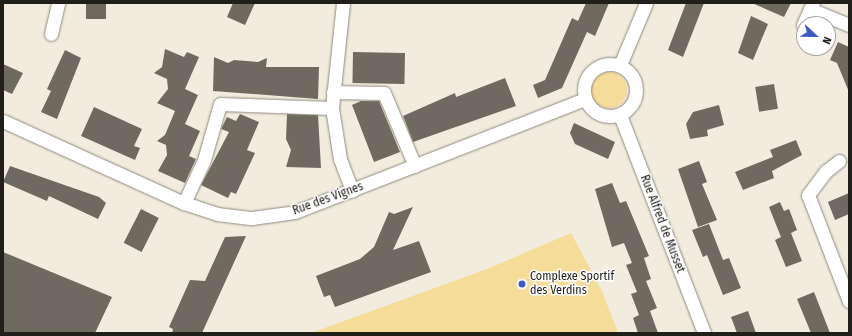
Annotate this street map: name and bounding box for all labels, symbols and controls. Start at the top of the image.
north arrow [796,16,836,56]
text: N [819,35,834,46]
street label: Rue Alfred de Musset [637,173,687,275]
street label: Rue des Vignes [291,180,365,218]
place label: Complexe Sportif des Verdins [530,270,614,298]
marker: Complexe Sportif des Verdins [517,279,527,289]

